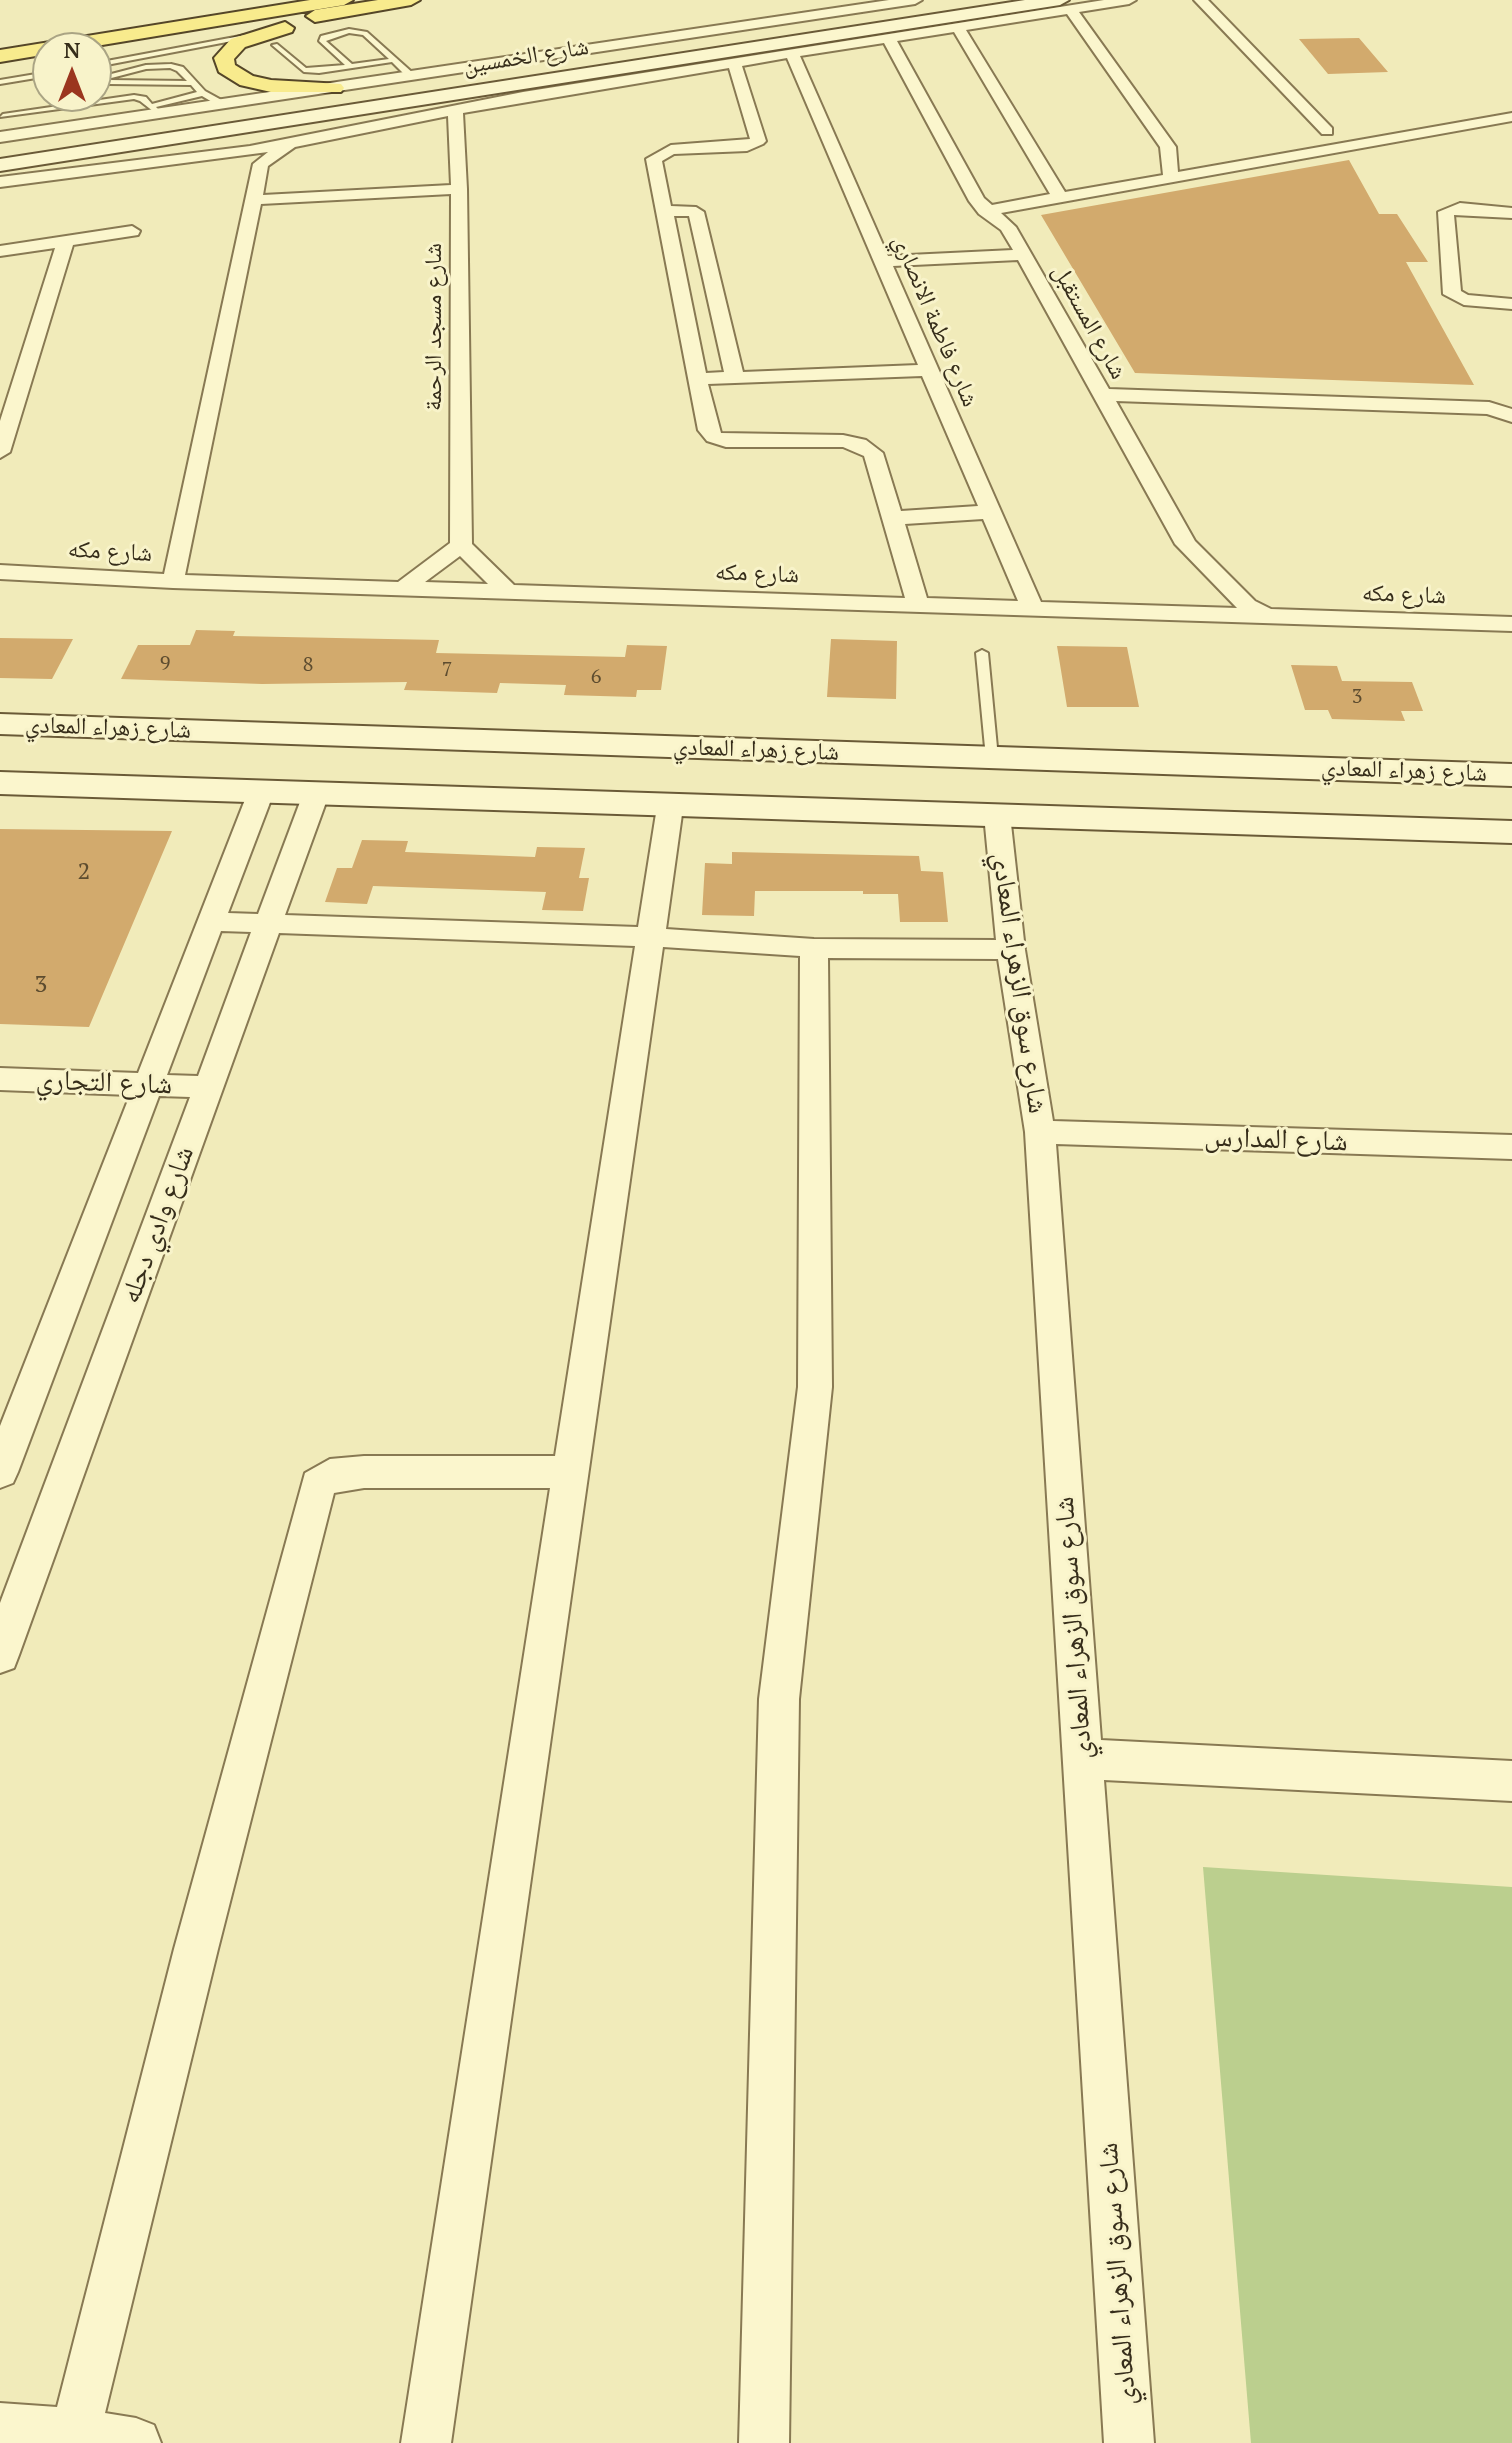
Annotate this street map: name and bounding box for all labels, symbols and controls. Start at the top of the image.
north arrow [32,32,112,112]
street label: شارع الخمسين [461,33,591,81]
text: N [64,35,80,64]
street label: شارع فاطمة الانصاري [886,231,984,411]
street label: شارع مسجد الرحمة [420,243,448,411]
street label: شارع المستقبل [1046,259,1132,385]
street label: شارع مكه [67,535,153,569]
street label: شارع مكه [714,558,800,590]
street label: شارع مكه [1361,579,1447,611]
house number: 9 [160,652,170,676]
house number: 8 [303,653,313,677]
house number: 7 [442,658,452,682]
house number: 6 [591,665,601,689]
house number: 3 [1352,685,1362,709]
street label: شارع زهراء المعادي [24,711,192,745]
street label: شارع زهراء المعادي [672,733,840,767]
street label: شارع زهراء المعادي [1320,754,1488,788]
street label: شارع سوق الزهراء المعادي [984,850,1054,1116]
house number: 2 [78,858,90,886]
house number: 3 [35,971,47,999]
street label: شارع التجاري [35,1064,173,1102]
street label: شارع المدارس [1204,1121,1348,1159]
street label: شارع وادي دجله [114,1142,202,1308]
street label: شارع سوق الزهراء المعادي [1048,1495,1100,1761]
street label: شارع سوق الزهراء المعادي [1092,2141,1144,2407]

